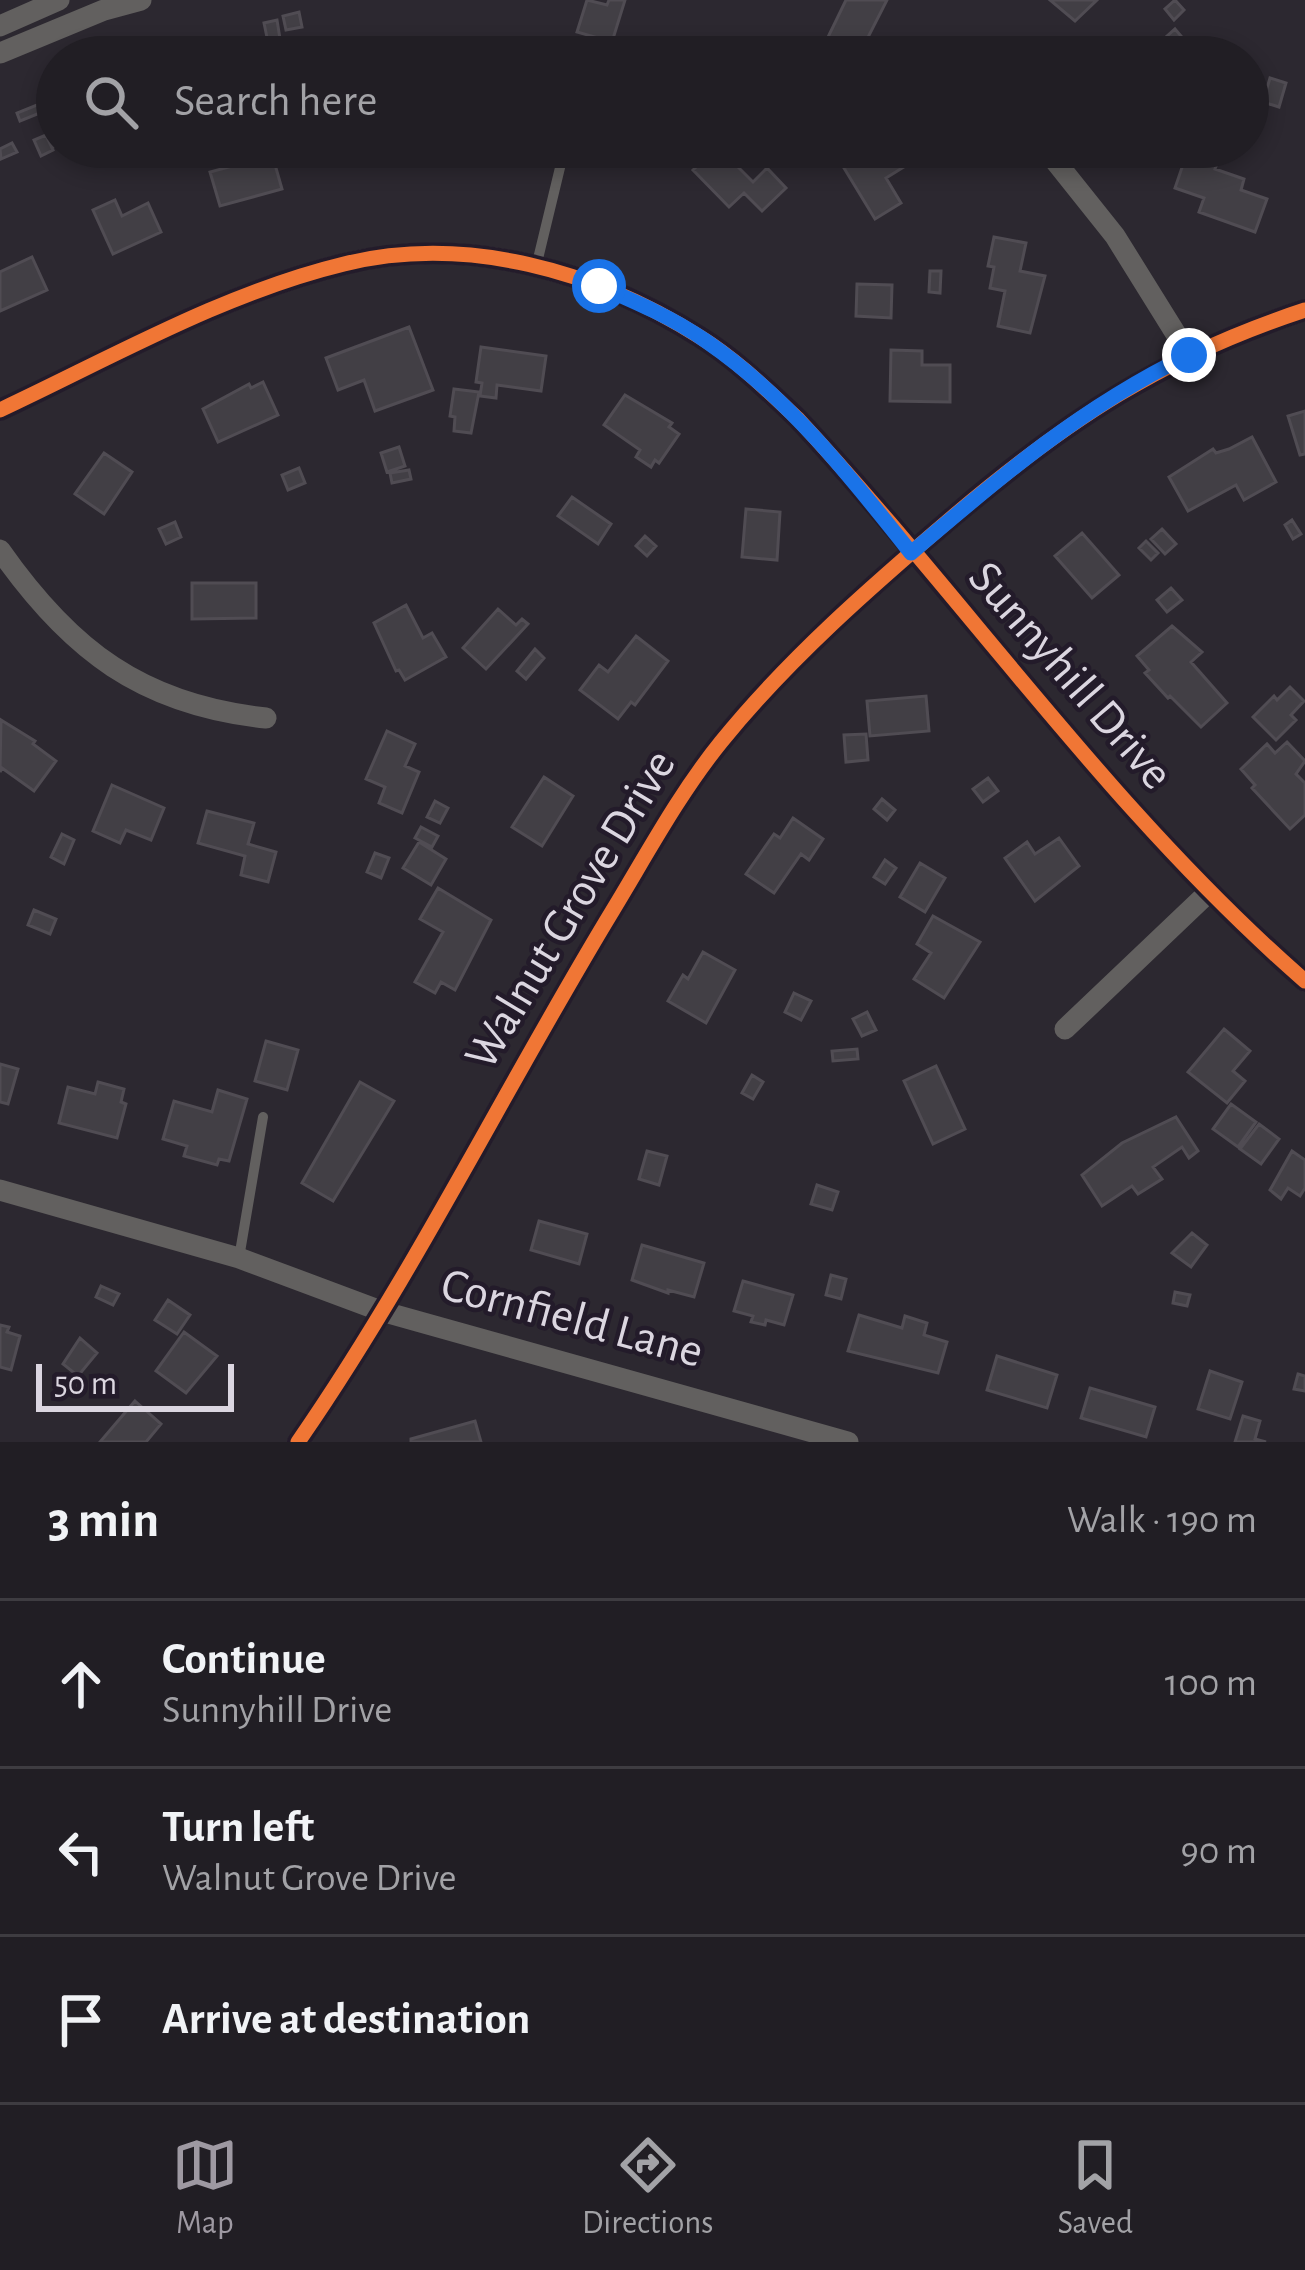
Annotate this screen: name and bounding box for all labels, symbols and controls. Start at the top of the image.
search box [36,36,1269,168]
icon: search [78,69,144,135]
text: Search here [174,79,377,124]
route start [572,259,626,313]
route end [1162,328,1216,382]
street label: Sunnyhill Drive [959,553,1181,799]
street label: Walnut Grove Drive [457,742,685,1078]
street label: Cornfield Lane [436,1261,708,1377]
scale bar [36,1358,234,1411]
text: 50 m [54,1368,117,1401]
text: 3 min [48,1495,159,1546]
text: Walk · 190 m [1067,1501,1257,1540]
text: Continue [162,1637,326,1682]
icon: ahead [48,1651,114,1717]
text: 100 m [1165,1664,1257,1703]
text: Sunnyhill Drive [162,1691,392,1730]
text: Turn left [162,1805,314,1850]
icon: left [48,1819,114,1885]
text: 90 m [1180,1832,1257,1871]
text: Walnut Grove Drive [162,1859,457,1898]
icon: arrive [48,1987,114,2053]
text: Arrive at destination [162,1997,530,2042]
tab: Map [172,2132,238,2244]
tab: Directions [582,2132,713,2244]
tab: Saved [1057,2132,1133,2244]

